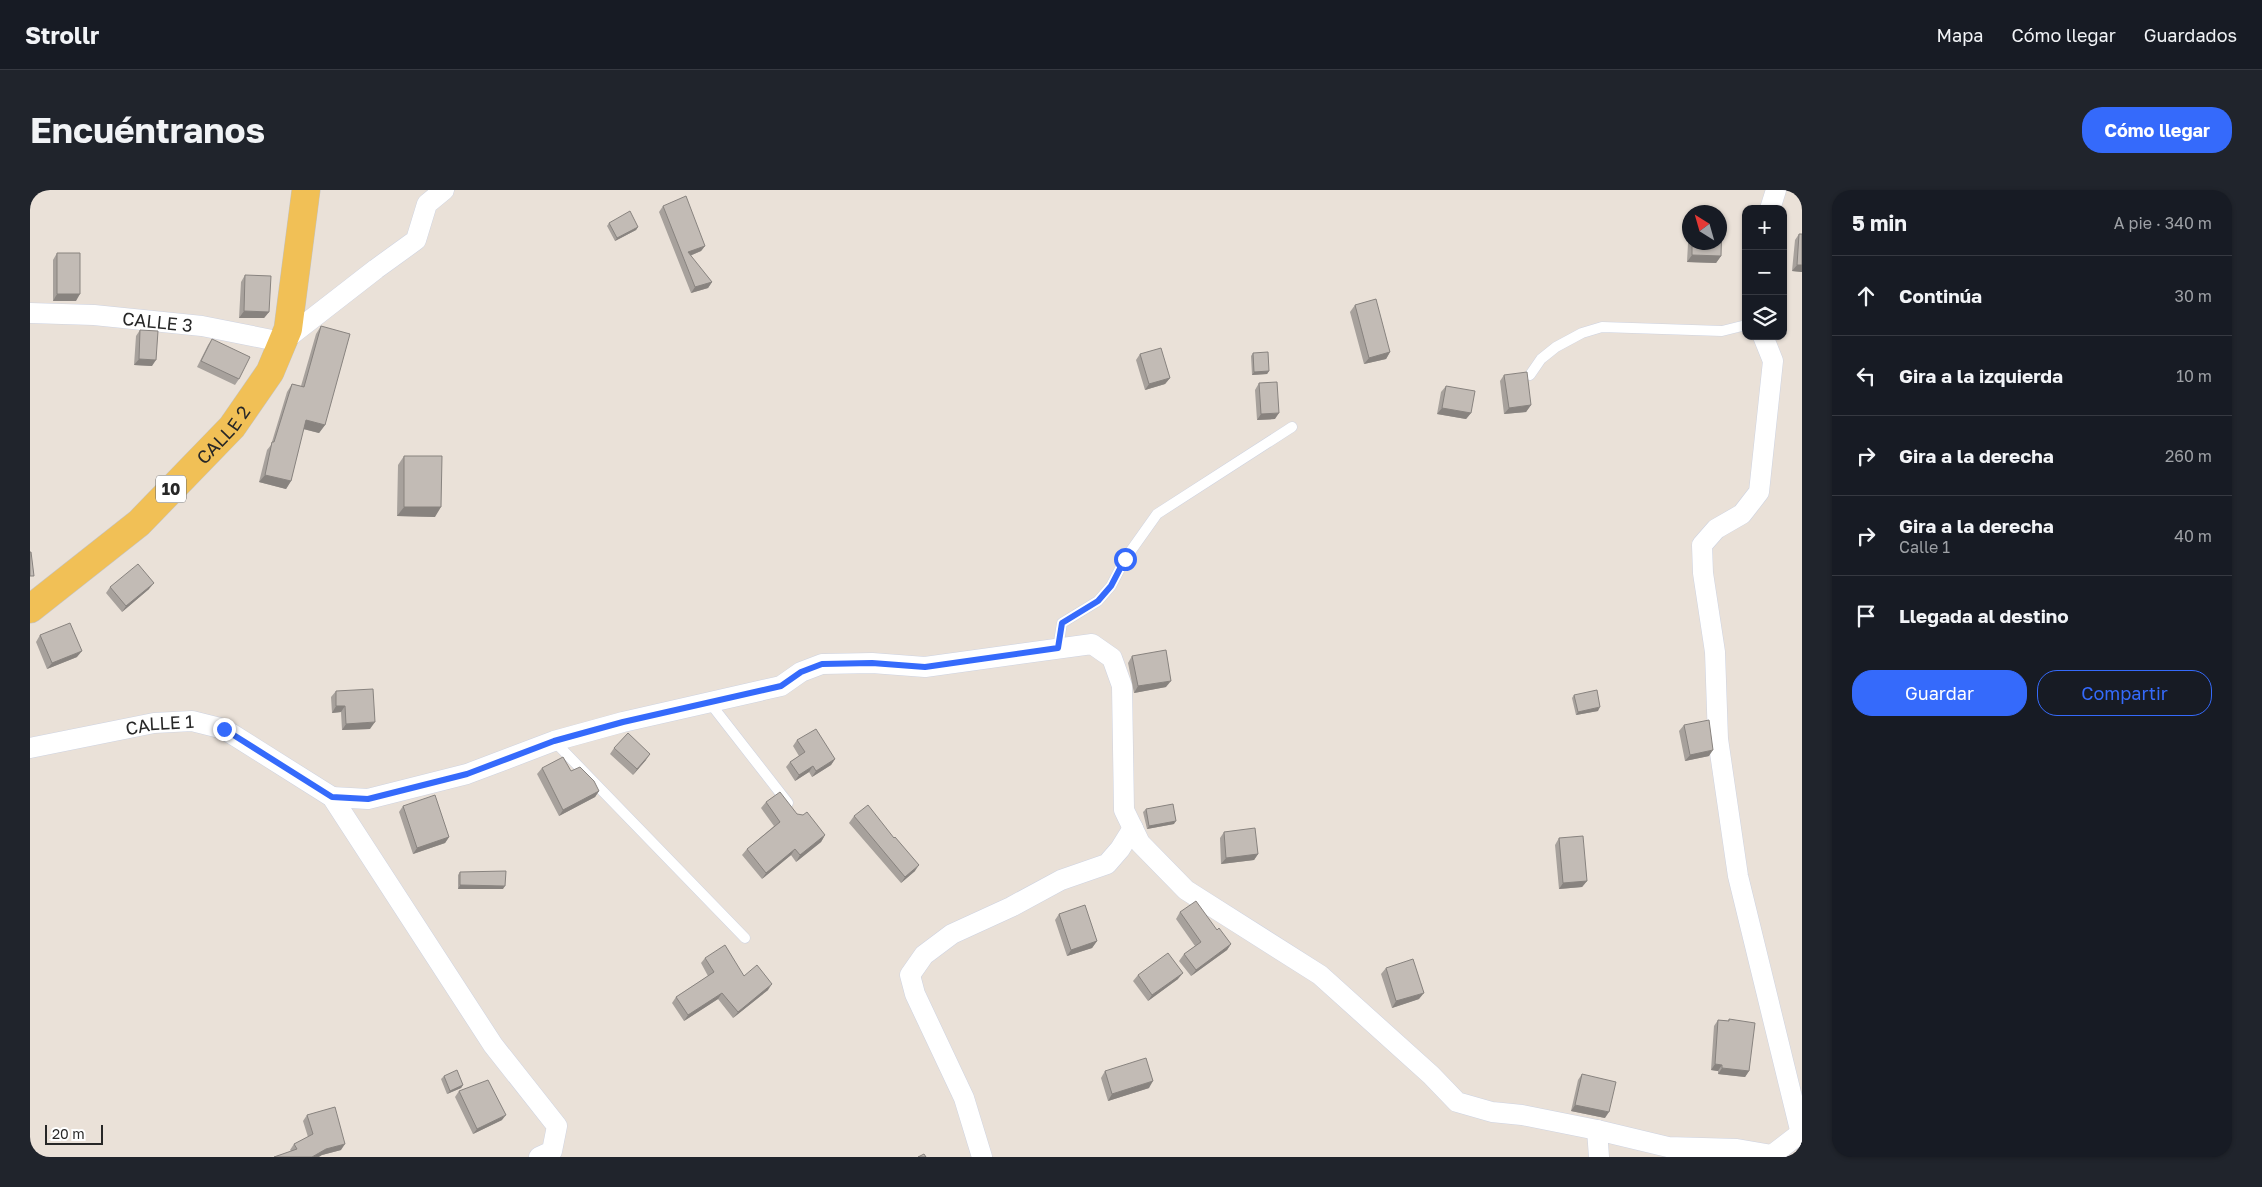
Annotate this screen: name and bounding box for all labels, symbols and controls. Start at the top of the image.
text: Strollr [25,20,99,49]
text: Mapa [1937,24,1983,46]
text: Cómo llegar [2011,24,2116,46]
text: Guardados [2144,24,2237,46]
button: Cómo llegar [2082,107,2232,153]
text: Encuéntranos [30,109,265,151]
north arrow [1682,205,1727,250]
map controls [1742,205,1787,340]
button: + [1742,205,1787,250]
text: 5 min [1852,210,1907,236]
text: A pie · 340 m [2114,213,2212,233]
button: − [1742,250,1787,295]
icon: ahead [1852,282,1880,310]
text: Continúa [1899,284,1982,307]
text: 30 m [2175,286,2212,306]
button: layers [1742,295,1787,340]
street label: CALLE 3 [121,307,194,336]
icon: left [1852,362,1880,390]
text: Gira a la izquierda [1899,364,2063,387]
text: 10 m [2176,366,2212,386]
street label: CALLE 2 [192,401,255,468]
icon: right [1852,442,1880,470]
text: Gira a la derecha [1899,444,2054,467]
text: 260 m [2165,446,2212,466]
road number: 10 [156,476,186,502]
text: Gira a la derecha [1899,514,2054,537]
icon: right [1852,522,1880,550]
text: 40 m [2174,526,2212,546]
text: Calle 1 [1899,537,1950,557]
route start [1114,548,1137,571]
icon: arrive [1852,602,1880,630]
text: Llegada al destino [1899,604,2069,627]
button: Guardar [1852,670,2027,716]
button: Compartir [2037,670,2212,716]
street label: CALLE 1 [124,710,195,739]
route end [213,718,236,741]
scale bar [45,1122,102,1145]
text: 20 m [52,1125,85,1142]

